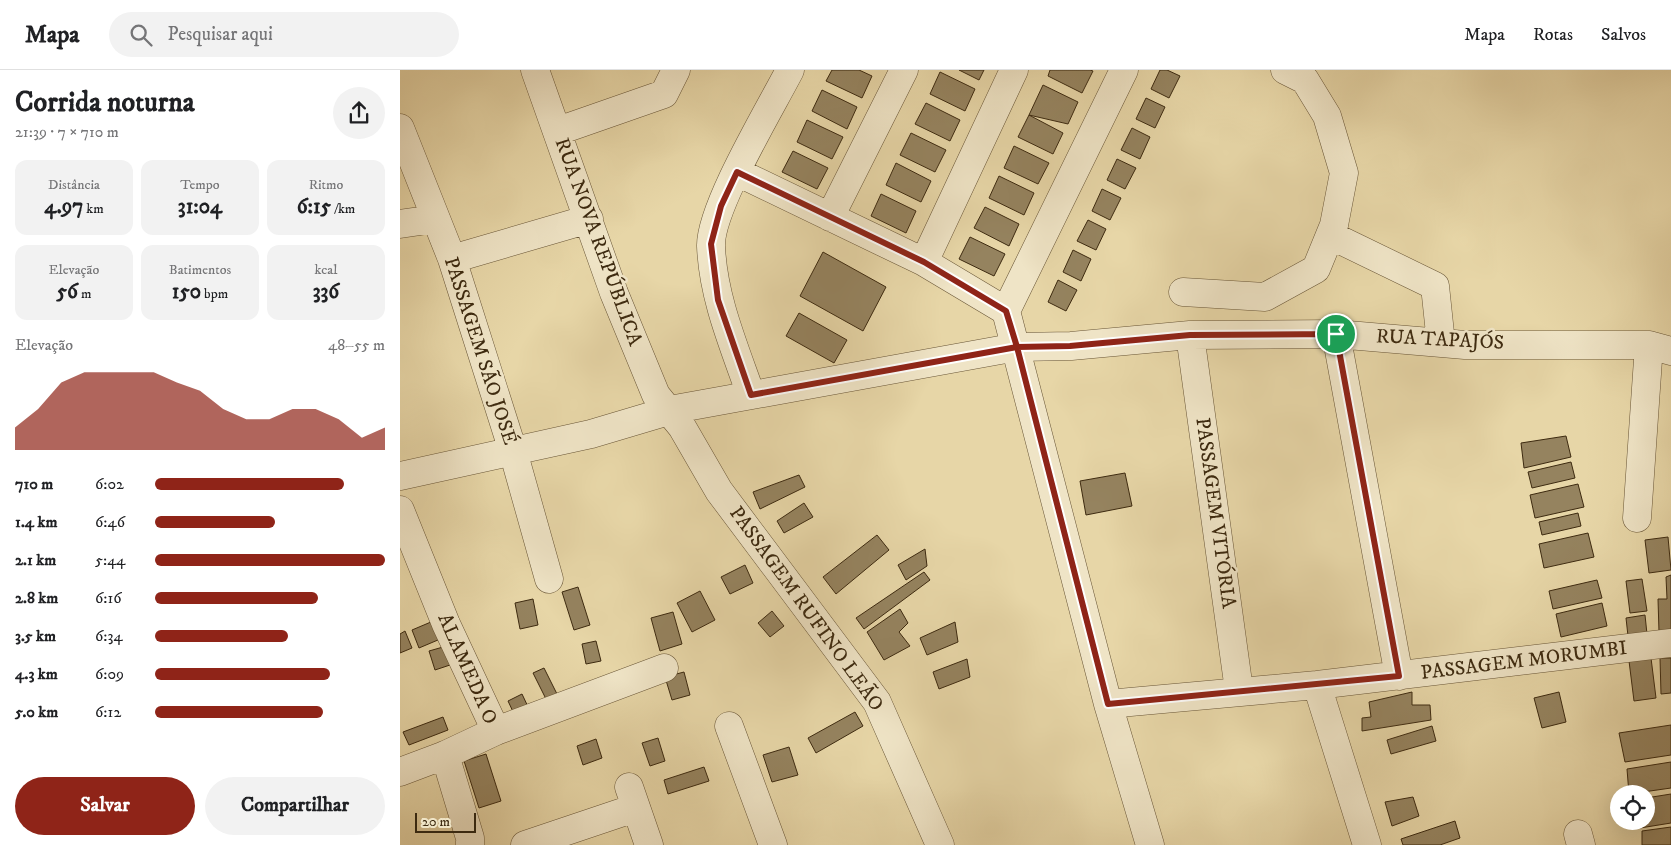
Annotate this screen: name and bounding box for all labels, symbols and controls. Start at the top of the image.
search box [109,12,459,57]
text: Mapa [25,20,79,50]
icon: search [127,21,155,49]
text: Pesquisar aqui [167,23,273,46]
text: Mapa [1464,24,1505,46]
text: Rotas [1533,24,1573,46]
text: Salvos [1601,24,1646,46]
text: Corrida noturna [15,85,195,120]
button: share [333,87,385,139]
text: 21:39 · 7 × 710 m [15,122,119,142]
street label: RUA NOVA REPÚBLICA [549,134,648,350]
text: Distância [48,176,100,194]
text: Tempo [180,176,220,194]
text: Ritmo [309,176,343,194]
text: 4.97 [44,194,83,220]
text: 31:04 [178,194,222,220]
text: 6:15 [297,194,331,220]
text: km [83,200,104,218]
text: /km [331,200,355,218]
street label: PASSAGEM SÃO JOSÉ [438,254,523,448]
text: Elevação [49,261,99,279]
text: Batimentos [169,261,231,279]
text: kcal [315,261,337,279]
text: 56 [57,279,78,305]
text: 150 [172,279,201,305]
text: 336 [313,279,339,305]
text: m [78,285,91,303]
text: bpm [201,285,228,303]
pin [1315,313,1357,355]
icon: arrive [1322,320,1350,348]
street label: RUA TAPAJÓS [1375,323,1505,356]
text: Elevação [15,335,73,355]
text: 48–55 m [328,335,385,355]
street label: PASSAGEM VITÓRIA [1189,416,1242,610]
text: 710 m [15,474,53,494]
text: 6:02 [95,474,124,494]
street label: PASSAGEM RUFINO LEÃO [723,501,890,716]
text: 1.4 km [15,512,57,532]
text: 6:46 [95,512,125,532]
text: 2.1 km [15,550,56,570]
text: 5:44 [95,550,126,570]
text: 2.8 km [15,588,58,608]
text: 6:16 [95,588,122,608]
street label: ALAMEDA O [431,610,503,728]
text: 3.5 km [15,626,56,646]
text: 6:34 [95,626,123,646]
street label: PASSAGEM MORUMBI [1419,636,1629,686]
text: 4.3 km [15,664,58,684]
text: 6:09 [95,664,124,684]
text: 5.0 km [15,702,58,722]
text: 6:12 [95,702,121,722]
button: Salvar [15,777,195,835]
button: Compartilhar [205,777,385,835]
map controls [1610,785,1655,830]
button: locate [1610,785,1655,830]
scale bar [415,810,476,833]
text: 20 m [422,813,450,831]

